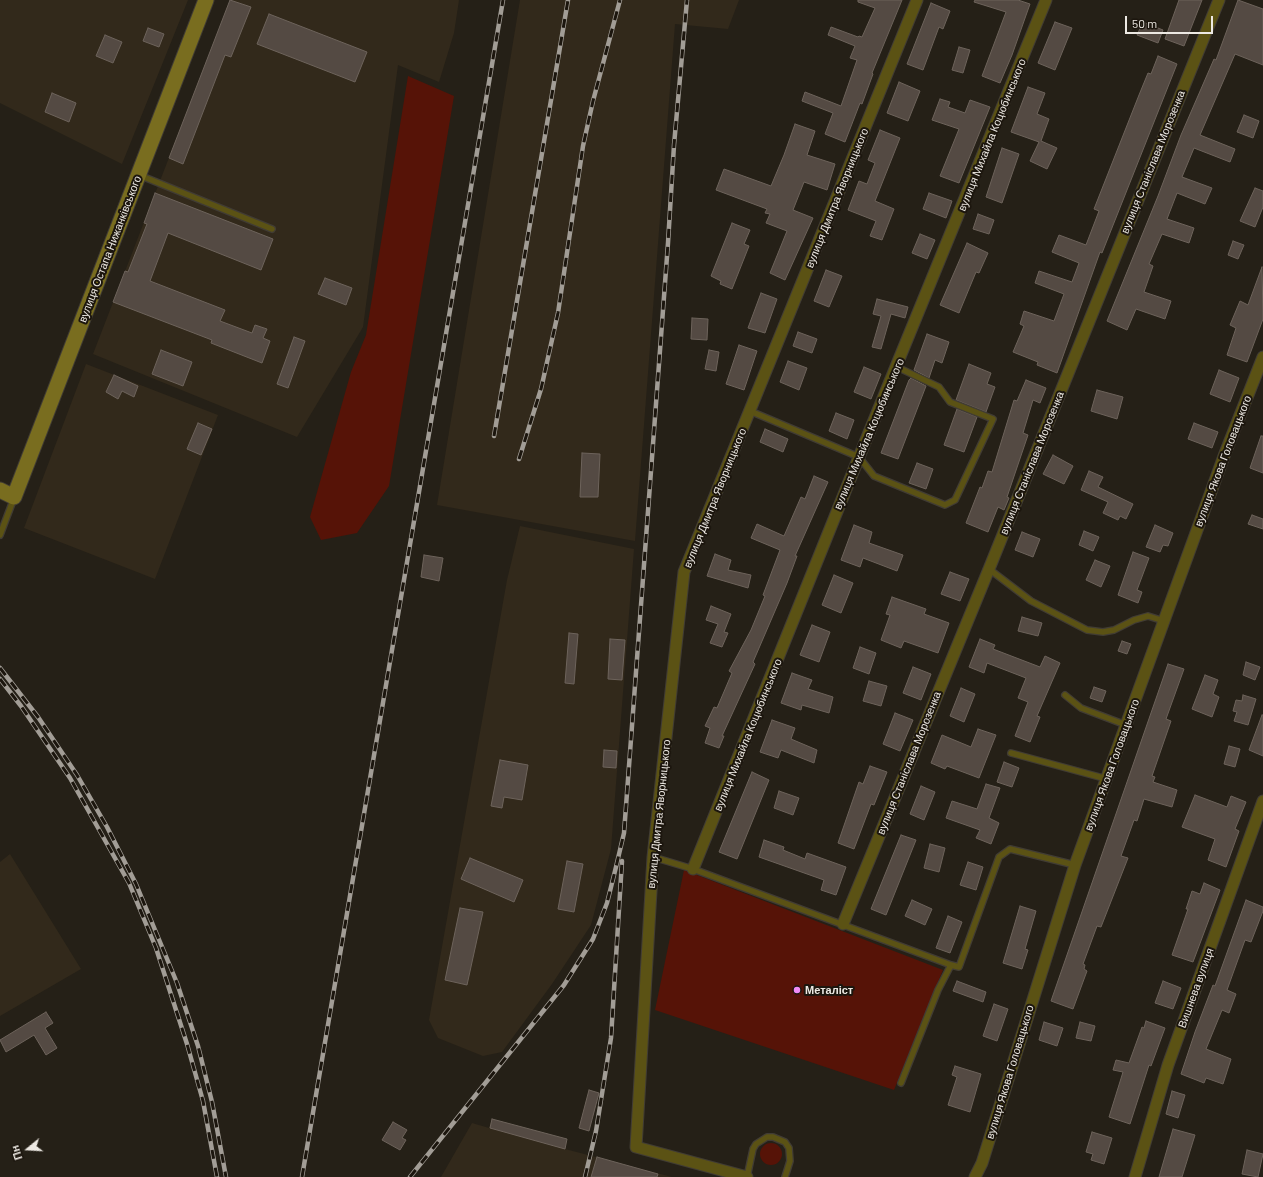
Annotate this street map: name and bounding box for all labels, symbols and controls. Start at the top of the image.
scale bar [1127,8,1215,34]
text: 50 m [1132,16,1157,30]
street label: вулиця Михайла Коцюбинського [955,57,1029,213]
street label: вулиця Станіслава Морозенка [1118,88,1188,236]
street label: вулиця Дмитра Яворницького [803,126,871,270]
street label: вулиця Остапа Нижанківського [76,174,144,324]
street label: вулиця Михайла Коцюбинського [831,356,907,512]
street label: вулиця Станіслава Морозенка [997,389,1067,537]
street label: вулиця Якова Головацького [1192,394,1254,528]
street label: вулиця Дмитра Яворницького [681,426,749,570]
street label: вулиця Михайла Коцюбинського [711,657,785,813]
street label: вулиця Станіслава Морозенка [874,689,944,837]
street label: вулиця Якова Головацького [1082,697,1142,833]
street label: вулиця Дмитра Яворницького [645,739,673,889]
street label: Вишнева вулиця [1175,946,1217,1030]
place label: Металіст [805,983,853,997]
marker: Металіст [792,985,802,995]
street label: вулиця Якова Головацького [983,1003,1037,1141]
north arrow [8,1129,48,1169]
text: Пн [8,1144,25,1162]

